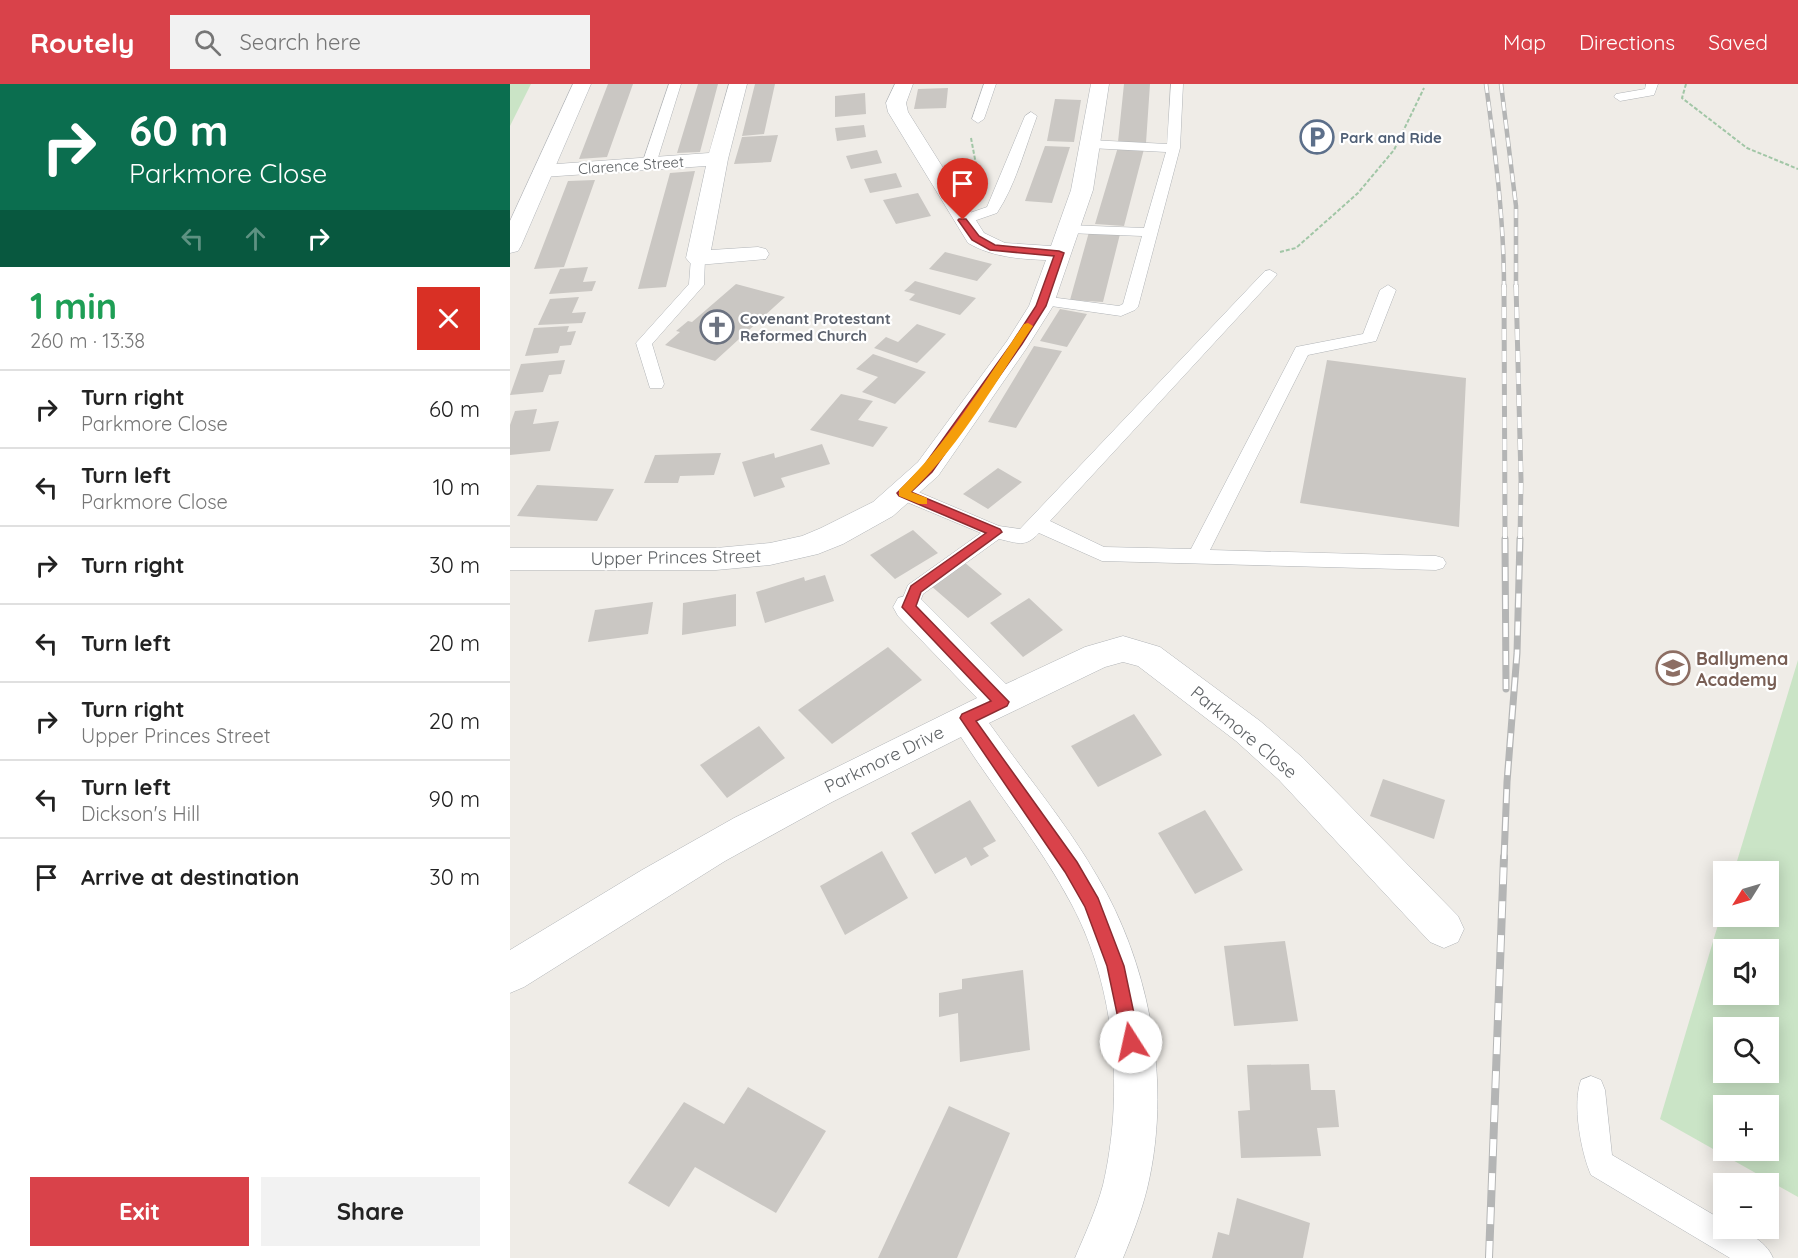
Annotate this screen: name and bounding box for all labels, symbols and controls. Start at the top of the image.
search box [170,15,590,69]
text: Routely [30,25,134,60]
icon: search [191,26,224,59]
text: Search here [239,28,361,56]
text: Map [1503,29,1546,55]
text: Directions [1579,29,1675,55]
text: Saved [1708,29,1768,55]
text: 60 m [129,104,229,157]
icon: right [30,108,108,186]
parking icon: Park and Ride [1299,119,1335,155]
place label: Park and Ride [1340,128,1442,147]
street label: Clarence Street [577,152,685,178]
text: Parkmore Close [129,156,327,190]
pin [937,158,988,220]
icon: arrive [946,167,979,200]
icon: left [176,222,209,255]
icon: ahead [239,222,272,255]
icon: right [302,222,335,255]
text: 1 min [30,283,117,328]
button: close [417,287,480,350]
church icon: Covenant Protestant Reformed Church [699,309,735,345]
place label: Covenant Protestant Reformed Church [740,309,891,345]
text: 260 m · 13:38 [30,328,145,353]
text: Turn right [81,383,185,411]
icon: right [30,393,63,426]
text: 60 m [429,395,480,423]
text: Parkmore Close [81,411,228,436]
text: Turn left [81,461,171,489]
icon: left [30,471,63,504]
text: 10 m [433,473,480,501]
text: Parkmore Close [81,489,228,514]
street label: Upper Princes Street [590,544,762,570]
icon: right [30,549,63,582]
text: Turn right [81,551,185,579]
text: 30 m [429,551,480,579]
icon: left [30,627,63,660]
text: Turn left [81,629,171,657]
text: 20 m [429,629,480,657]
place label: Ballymena Academy [1696,647,1788,691]
school or university icon: Ballymena Academy [1655,650,1691,686]
street label: Parkmore Close [1186,681,1302,783]
text: Turn right [81,695,185,723]
icon: right [30,705,63,738]
text: 20 m [429,707,480,735]
street label: Parkmore Drive [820,720,948,798]
text: Upper Princes Street [81,723,271,748]
text: Turn left [81,773,171,801]
icon: left [30,783,63,816]
text: 90 m [429,785,480,813]
text: Dickson's Hill [81,801,200,826]
icon: arrive [30,861,63,894]
north arrow [1713,861,1779,927]
map controls [1713,861,1779,1239]
text: Arrive at destination [81,863,299,891]
text: 30 m [429,863,480,891]
button: sound [1713,939,1779,1005]
position arrow [1099,1010,1163,1074]
button: search [1713,1017,1779,1083]
button: + [1713,1095,1779,1161]
button: − [1713,1173,1779,1239]
button: Exit [30,1177,249,1246]
button: Share [261,1177,480,1246]

